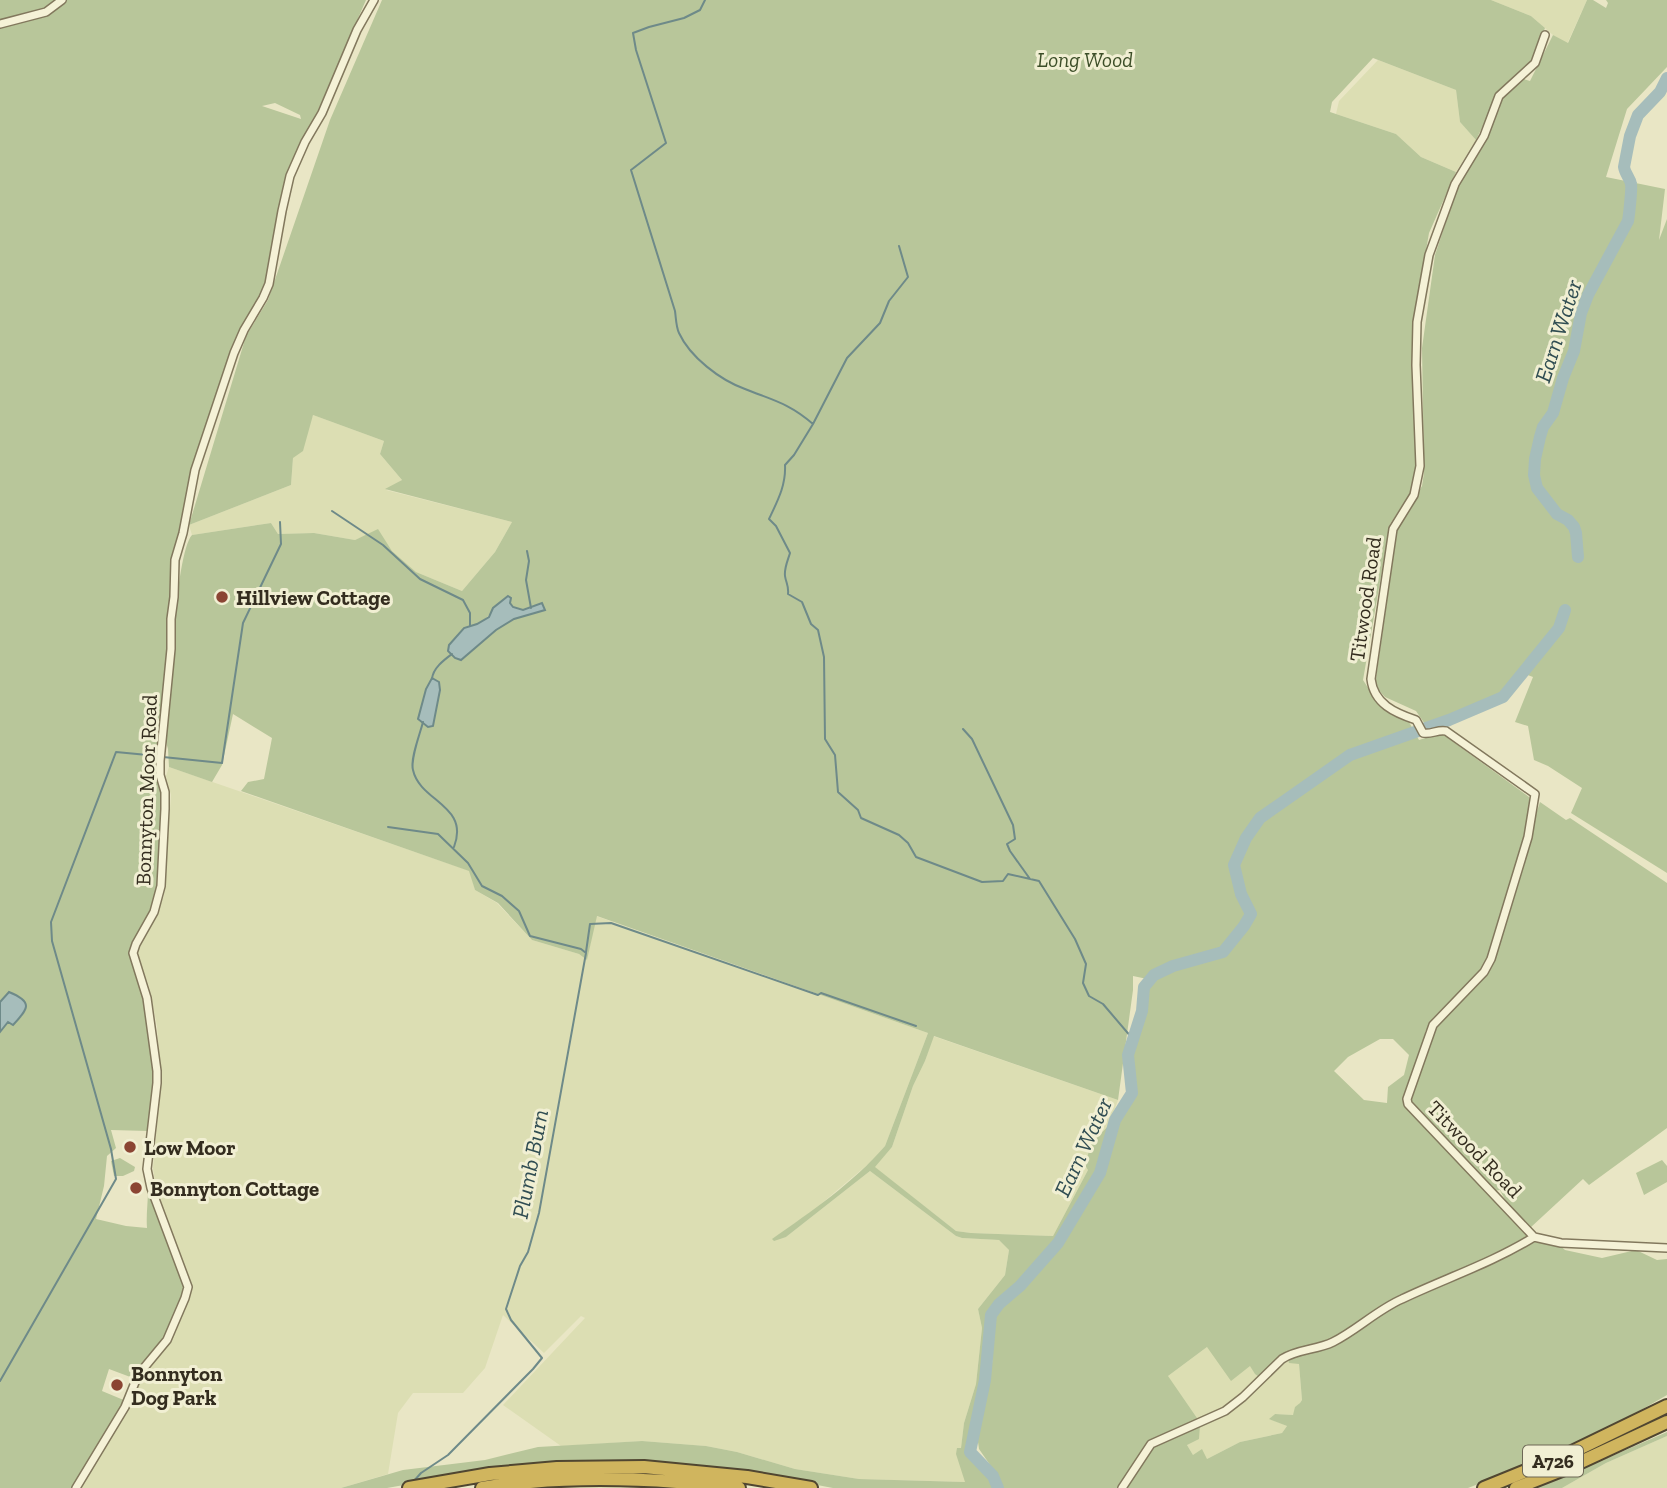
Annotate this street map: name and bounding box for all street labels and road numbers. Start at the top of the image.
street label: Titwood Road [1344,535,1386,663]
street label: Bonnyton Moor Road [130,694,162,886]
street label: Titwood Road [1422,1095,1528,1203]
road number: A726 [1523,1446,1583,1476]

